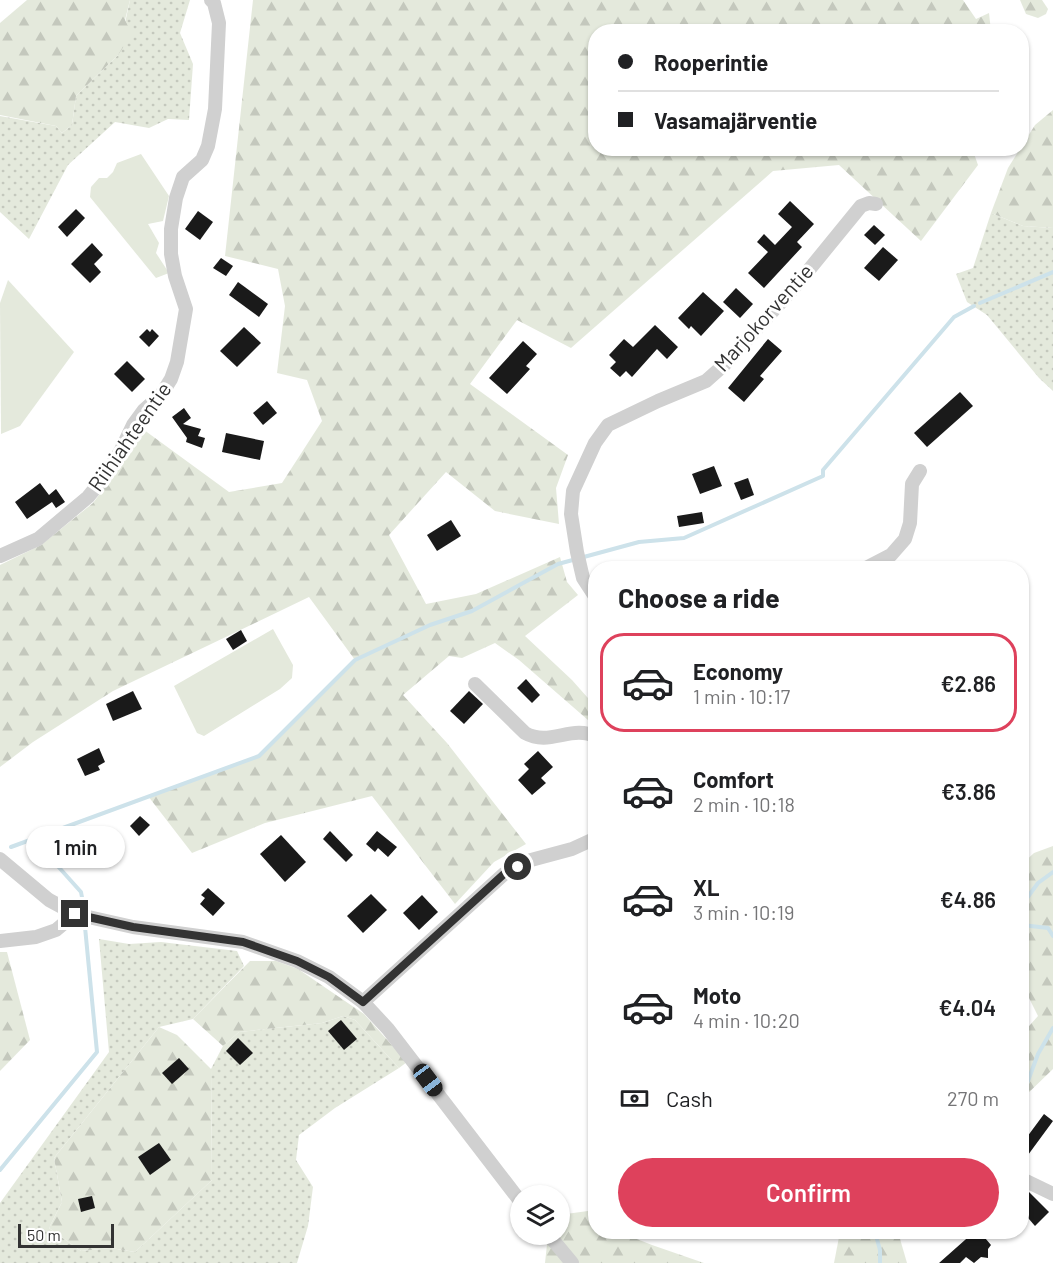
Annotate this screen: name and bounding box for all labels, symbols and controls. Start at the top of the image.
text: Rooperintie [654,49,768,75]
text: Vasamajärventie [654,107,817,133]
street label: Marjokorventie [708,258,818,376]
street label: Riihiahteentie [82,377,176,496]
text: Choose a ride [618,581,780,613]
icon: car [621,656,675,710]
text: Economy [693,658,783,684]
text: €2.86 [941,670,996,696]
text: 1 min · 10:17 [693,684,790,708]
icon: car [621,764,675,818]
text: Comfort [693,766,774,792]
text: €3.86 [941,778,996,804]
text: 2 min · 10:18 [693,792,795,816]
callout: 1 min [26,827,124,869]
text: 1 min [54,835,97,859]
route start [504,853,531,880]
icon: car [621,872,675,926]
text: XL [693,874,719,900]
text: €4.86 [940,886,996,912]
route end [61,900,88,927]
text: 3 min · 10:19 [693,900,794,924]
icon: car [621,980,675,1034]
text: Moto [693,982,741,1008]
text: €4.04 [938,994,996,1020]
text: 4 min · 10:20 [693,1008,800,1032]
car [410,1060,446,1100]
icon: cash [618,1082,651,1115]
text: Cash [666,1085,713,1111]
text: 270 m [947,1086,999,1110]
button: Confirm [618,1158,999,1227]
map controls [510,1185,570,1245]
button: layers [510,1185,570,1245]
scale bar [18,1221,114,1248]
text: 50 m [27,1225,61,1244]

